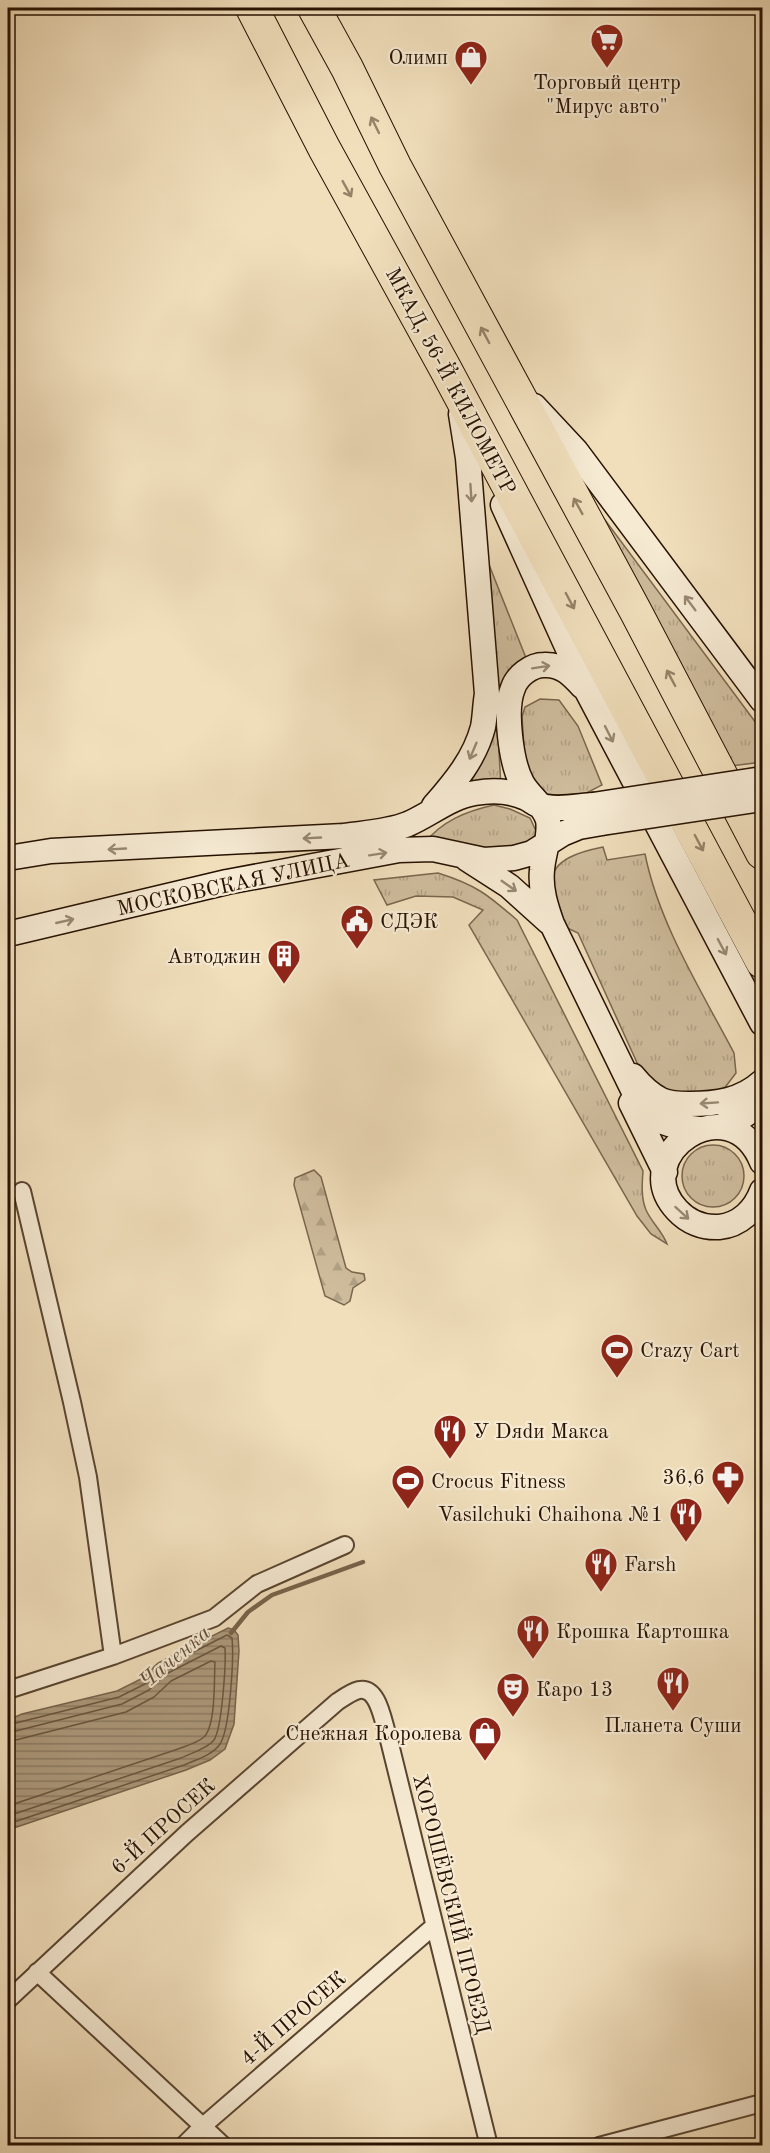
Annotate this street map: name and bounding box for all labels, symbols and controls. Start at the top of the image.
supermarket icon: Торговый центр "Мирус авто" [589,22,625,69]
shop icon: Олимп [453,39,489,86]
place label: Олимп [389,48,448,69]
place label: Торговый центр "Мирус авто" [533,73,681,118]
one-way arrow [369,117,381,135]
one-way arrow [342,180,353,198]
street label: МКАД, 56-Й КИЛОМЕТР [381,262,523,499]
one-way arrow [479,326,491,344]
one-way arrow [466,482,477,502]
one-way arrow [572,498,583,516]
one-way arrow [564,592,576,609]
one-way arrow [683,595,696,611]
one-way arrow [531,661,550,672]
one-way arrow [664,670,676,688]
one-way arrow [604,724,615,742]
one-way arrow [467,741,478,759]
one-way arrow [302,833,322,844]
one-way arrow [693,834,705,851]
one-way arrow [108,843,128,854]
one-way arrow [368,848,388,859]
street label: МОСКОВСКАЯ УЛИЦА [115,851,351,920]
one-way arrow [500,880,516,892]
public building icon: СДЭК [339,903,375,950]
place label: СДЭК [380,912,438,933]
one-way arrow [55,914,74,926]
building icon: Автоджин [266,938,302,985]
one-way arrow [716,938,728,955]
place label: Автоджин [167,947,261,968]
one-way arrow [700,1098,720,1109]
one-way arrow [674,1206,689,1220]
sports icon: Crazy Cart [599,1332,635,1379]
place label: Crazy Cart [640,1341,740,1362]
restaurant icon: У Dяdи Макса [432,1413,468,1460]
place label: У Dяdи Макса [473,1422,609,1443]
pharmacy icon: 36,6 [710,1459,746,1506]
sports icon: Crocus Fitness [390,1463,426,1510]
place label: 36,6 [663,1468,705,1489]
place label: Crocus Fitness [431,1472,566,1493]
restaurant icon: Vasilchuki Chaihona №1 [668,1496,704,1543]
place label: Vasilchuki Chaihona №1 [438,1505,663,1526]
restaurant icon: Farsh [583,1546,619,1593]
place label: Farsh [624,1555,676,1576]
restaurant icon: Крошка Картошка [515,1613,551,1660]
water label: Чаченка [136,1622,215,1693]
place label: Крошка Картошка [556,1622,729,1643]
restaurant icon: Планета Суши [655,1665,691,1712]
theatre icon: Каро 13 [495,1671,531,1718]
place label: Каро 13 [536,1680,613,1701]
shop icon: Снежная Королева [467,1715,503,1762]
place label: Планета Суши [604,1716,742,1737]
place label: Снежная Королева [285,1724,462,1745]
street label: ХОРОШЁВСКИЙ ПРОЕЗД [408,1771,498,2036]
street label: 6-Й ПРОСЕК [105,1772,220,1879]
street label: 4-Й ПРОСЕК [234,1964,350,2070]

